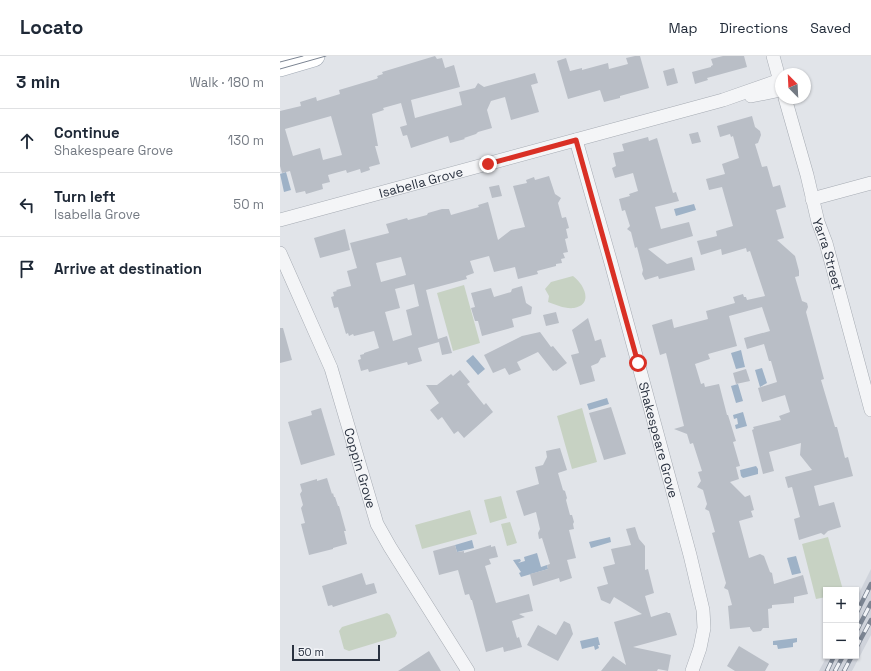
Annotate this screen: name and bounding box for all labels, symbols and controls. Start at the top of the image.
text: Locato [20,15,83,40]
text: Map [668,19,698,37]
text: Directions [720,19,788,37]
text: Saved [810,19,851,37]
north arrow [775,68,811,104]
text: 3 min [16,71,60,93]
text: Walk · 180 m [190,74,264,91]
text: Continue [54,123,120,142]
icon: ahead [16,130,38,152]
text: 130 m [228,132,264,149]
text: Shakespeare Grove [54,142,173,159]
route end [479,155,497,173]
street label: Isabella Grove [377,162,465,201]
text: Turn left [54,187,116,206]
icon: left [16,194,38,216]
text: 50 m [233,196,264,213]
text: Isabella Grove [54,206,140,223]
street label: Yarra Street [809,217,847,292]
icon: arrive [16,258,38,280]
text: Arrive at destination [54,259,202,278]
route start [629,354,647,372]
street label: Shakespeare Grove [635,380,683,500]
street label: Coppin Grove [341,426,380,510]
map controls [823,587,859,659]
button: + [823,587,859,623]
button: − [823,623,859,659]
scale bar [292,643,380,662]
text: 50 m [298,645,324,659]

